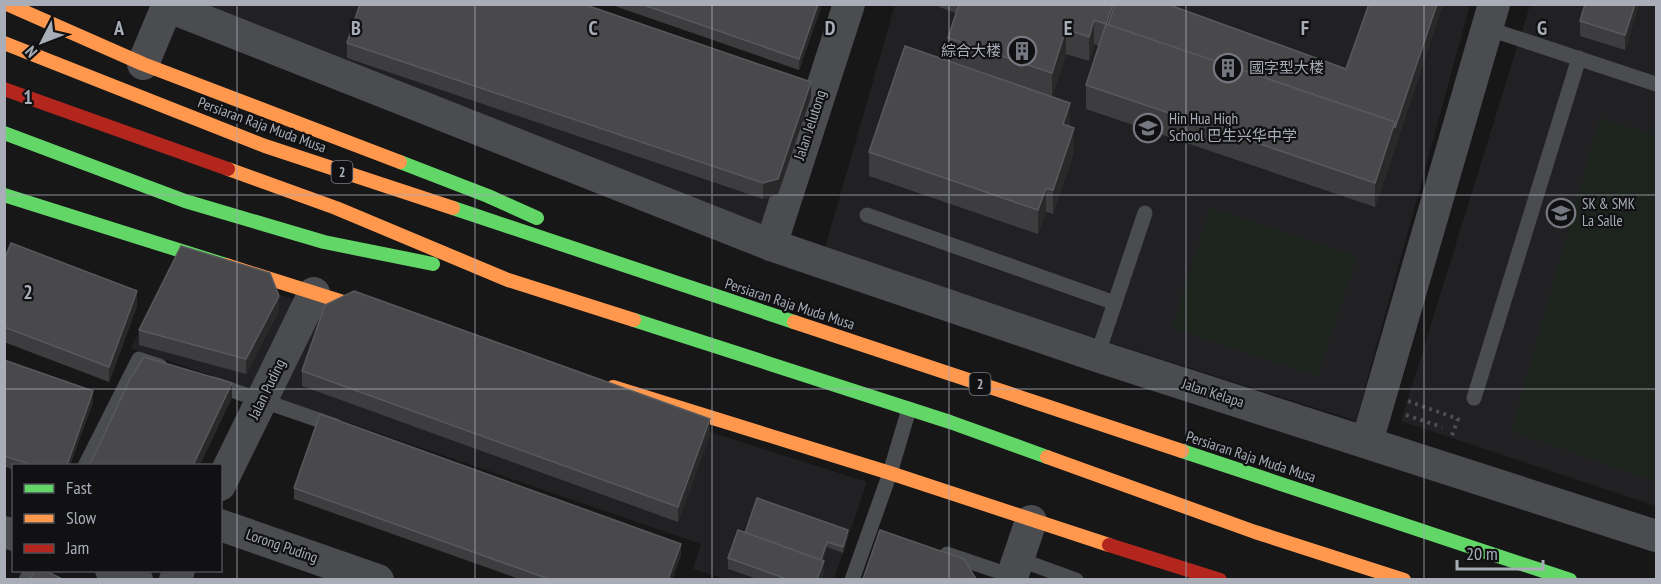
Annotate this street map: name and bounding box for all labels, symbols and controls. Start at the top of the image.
north arrow [12,12,72,72]
text: A [113,15,125,41]
text: B [351,15,361,41]
text: C [588,15,598,41]
text: D [825,15,836,41]
text: E [1064,15,1072,41]
text: F [1301,15,1309,41]
text: G [1537,15,1547,41]
building icon: 綜合大楼 [1006,35,1038,67]
place label: 綜合大楼 [941,41,1001,60]
text: N [21,42,41,62]
building icon: 國字型大楼 [1212,52,1244,84]
place label: 國字型大楼 [1249,58,1324,77]
text: 1 [23,84,33,110]
street label: Jalan Jelutong [789,88,830,163]
street label: Persiaran Raja Muda Musa [195,92,329,157]
place label: Hin Hua High School 巴生兴华中学 [1169,109,1297,145]
school or university icon: Hin Hua High School 巴生兴华中学 [1132,112,1164,144]
road number: 2 [332,161,352,183]
place label: SK & SMK La Salle [1582,194,1636,230]
school or university icon: SK & SMK La Salle [1545,197,1577,229]
street label: Persiaran Raja Muda Musa [723,274,857,333]
text: 2 [23,279,33,305]
street label: Jalan Puding [243,356,289,423]
road number: 2 [970,373,990,395]
street label: Jalan Kelapa [1179,373,1246,411]
street label: Persiaran Raja Muda Musa [1184,427,1318,486]
legend [12,464,222,572]
text: Fast [66,476,92,499]
text: Slow [66,506,97,529]
street label: Lorong Puding [244,524,321,567]
scale bar [1457,533,1542,571]
text: Jam [65,536,89,559]
text: 20 m [1466,542,1498,565]

